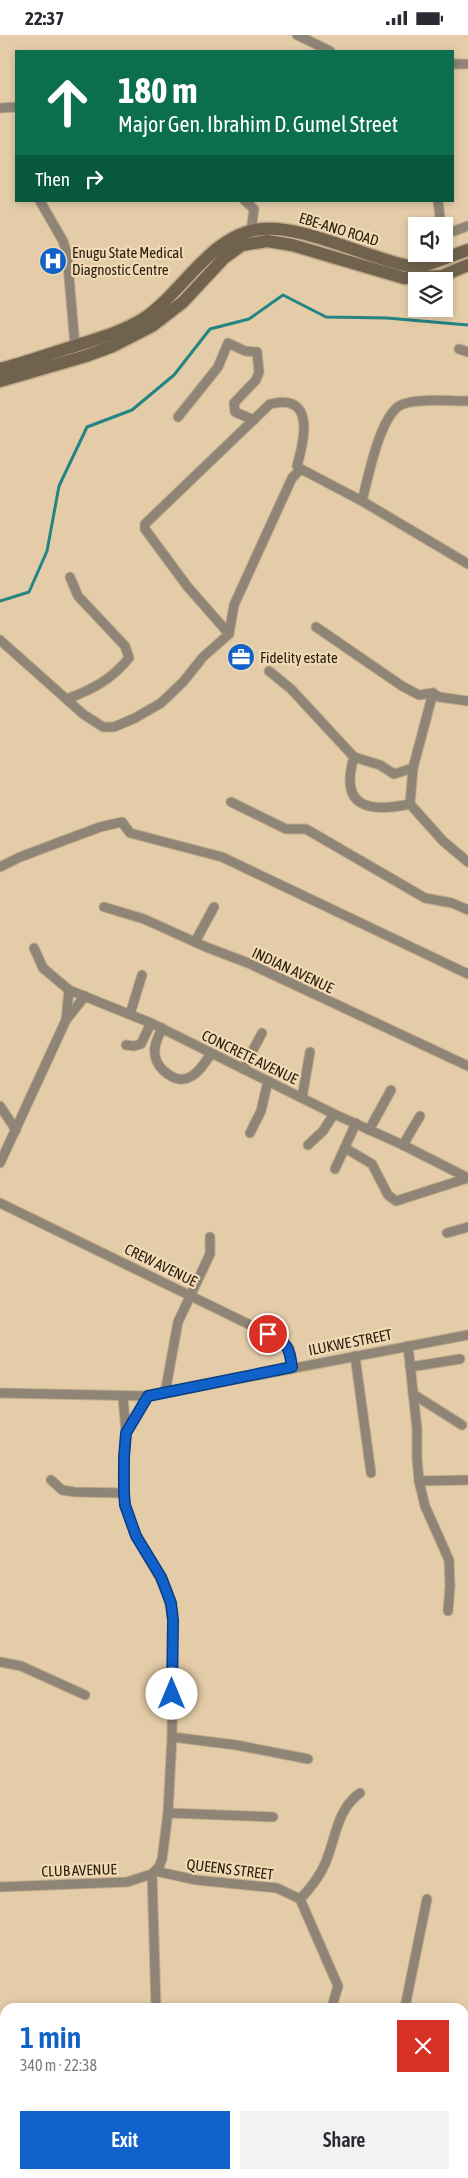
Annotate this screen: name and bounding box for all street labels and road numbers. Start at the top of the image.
street label: EBE-ANO ROAD [297,209,381,249]
street label: INDIAN AVENUE [250,944,337,997]
street label: CONCRETE AVENUE [199,1026,301,1088]
street label: CREW AVENUE [122,1240,201,1290]
street label: ILUKWE STREET [307,1325,394,1358]
street label: QUEENS STREET [186,1855,275,1883]
street label: CLUB AVENUE [41,1860,118,1880]

